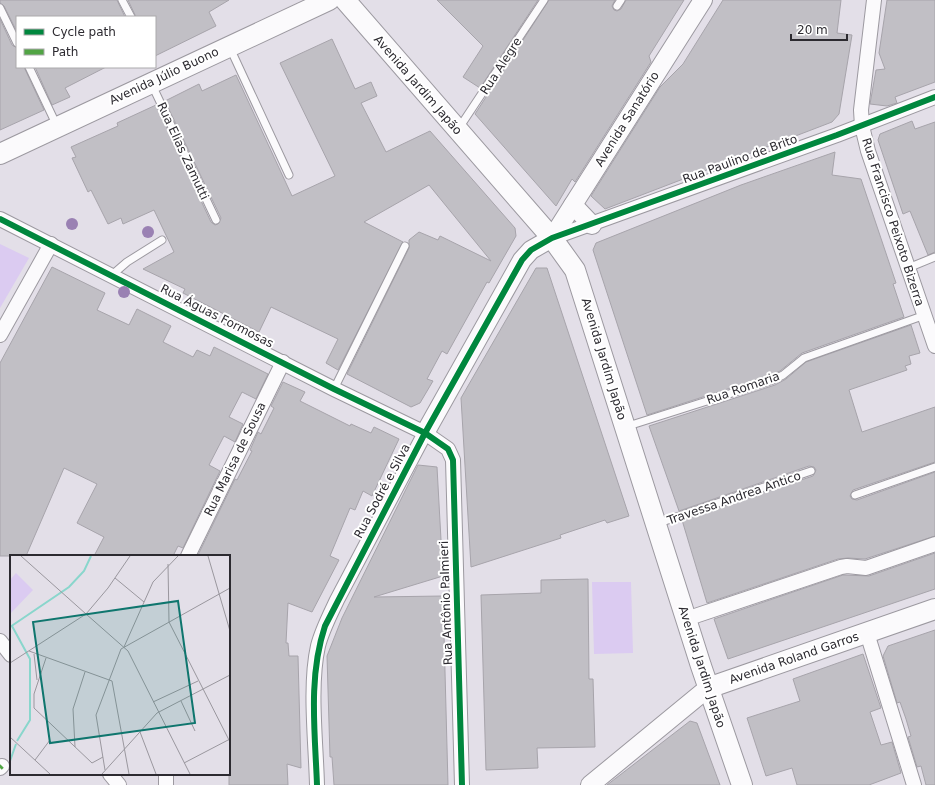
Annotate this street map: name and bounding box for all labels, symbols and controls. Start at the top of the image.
legend [16,16,156,68]
scale bar [791,16,847,42]
text: 20 m [797,23,828,37]
text: Cycle path [52,25,116,39]
street label: Avenida Jardim Japão [371,32,465,138]
street label: Rua Alegre [477,35,525,97]
text: Path [52,45,78,59]
street label: Avenida Júlio Buono [107,45,221,107]
street label: Avenida Sanatório [592,69,662,169]
street label: Rua Elias Zamutti [154,100,212,202]
street label: Rua Paulino de Brito [681,132,799,186]
street label: Rua Francisco Peixoto Bizerra [859,136,927,308]
street label: Rua Águas Formosas [158,281,276,351]
street label: Avenida Jardim Japão [579,296,629,422]
street label: Rua Romaria [705,369,781,407]
street label: Rua Marisa de Sousa [201,400,269,518]
street label: Rua Sodré e Silva [351,441,413,541]
street label: Travessa Andrea Antico [664,469,803,528]
street label: Rua Antônio Palmieri [437,540,455,666]
inset map [10,555,230,775]
street label: Avenida Jardim Japão [676,604,728,730]
street label: Avenida Roland Garros [727,629,861,687]

